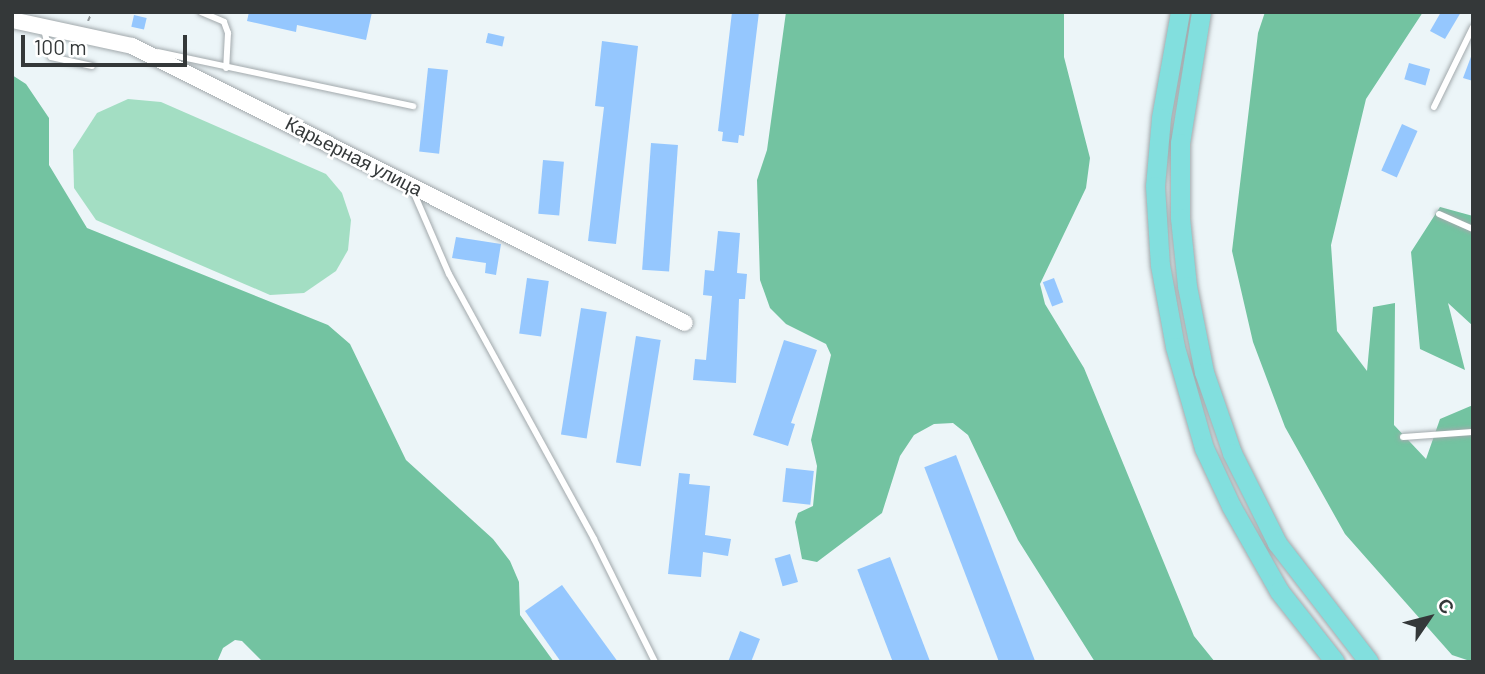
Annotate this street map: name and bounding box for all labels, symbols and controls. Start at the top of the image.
scale bar [24,21,191,65]
text: 100 m [34,34,87,59]
street label: Карьерная улица [282,112,426,200]
north arrow [1394,583,1464,653]
text: С [1433,593,1460,618]

